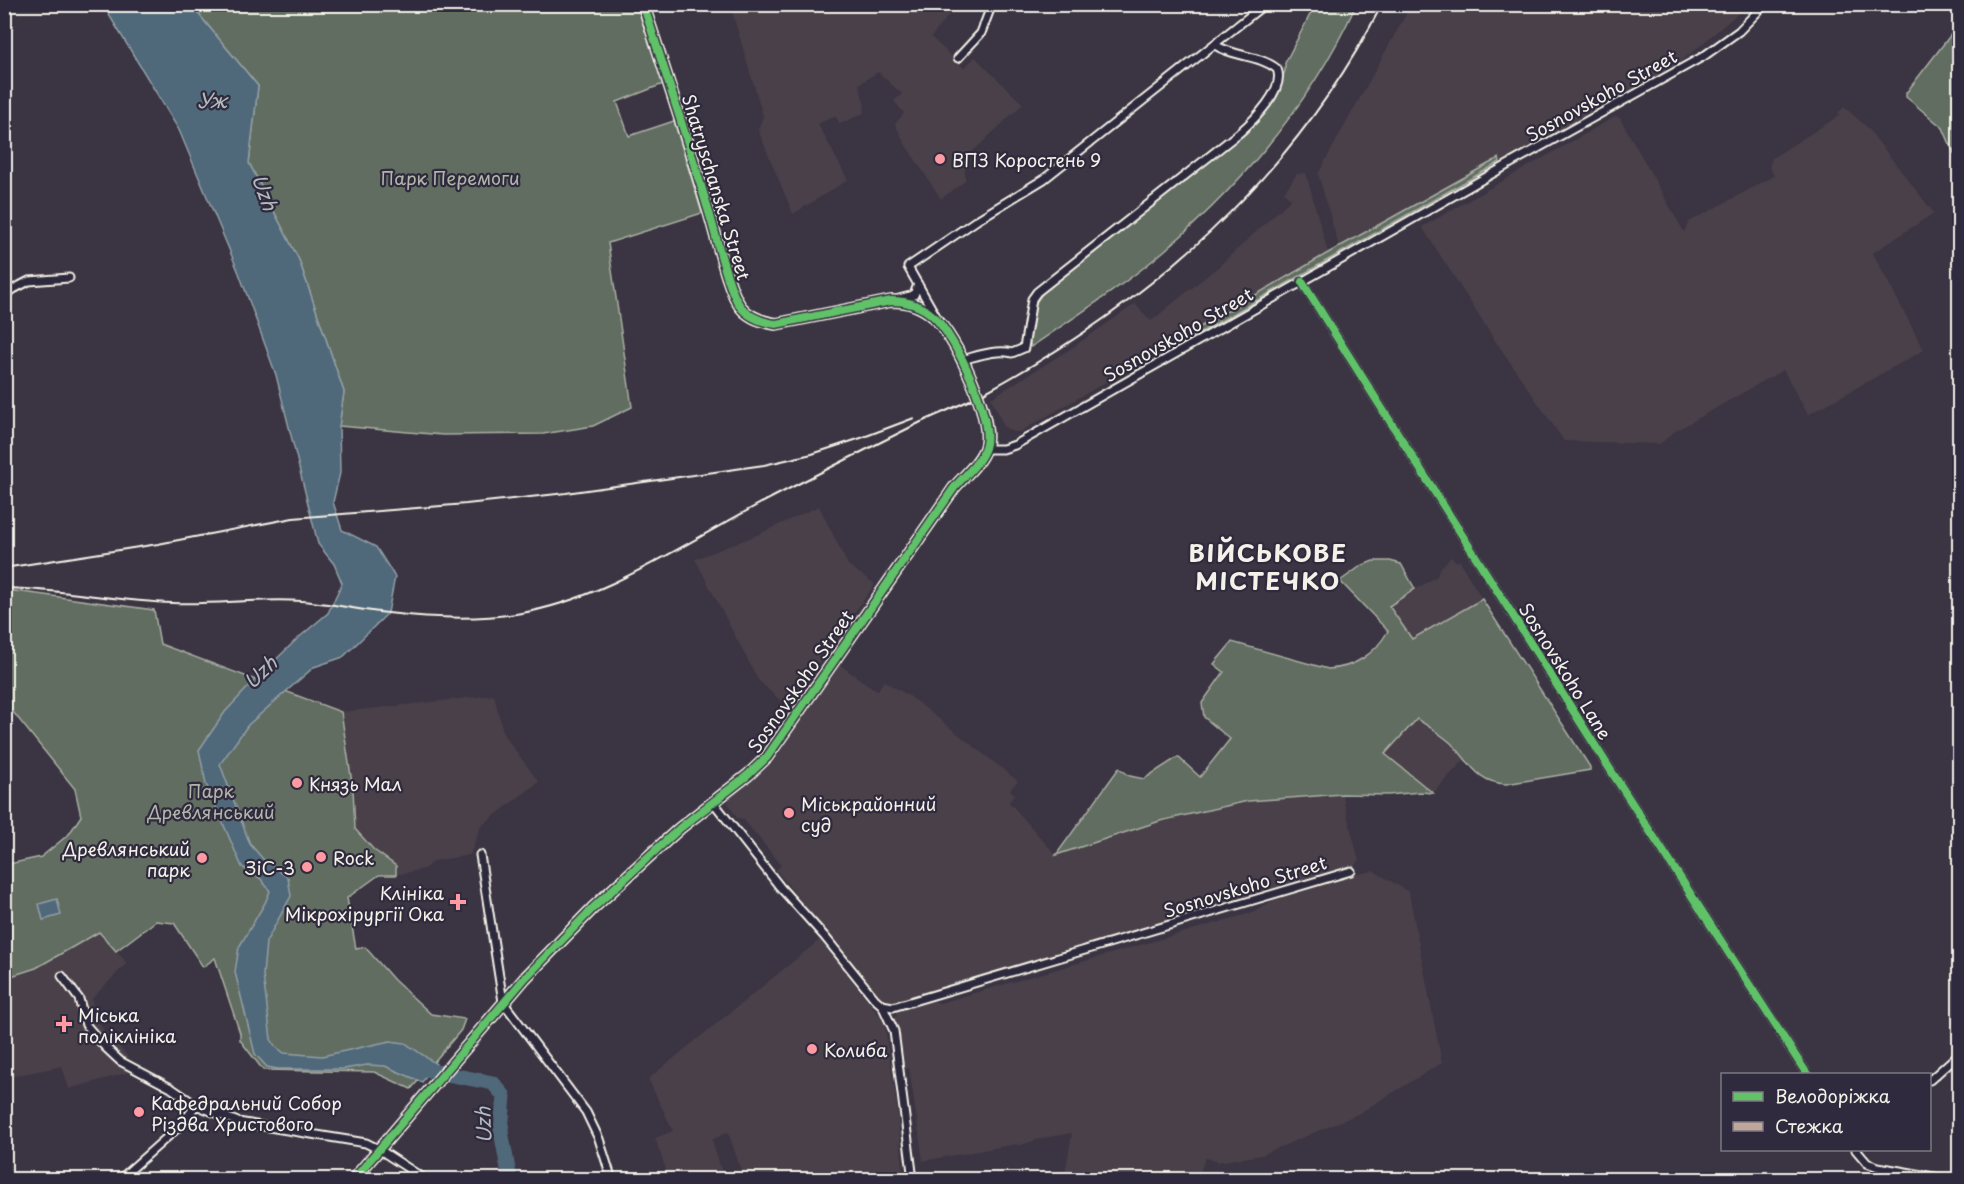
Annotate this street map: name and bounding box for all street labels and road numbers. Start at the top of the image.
street label: Sosnovskoho Street [1521,42,1681,148]
street label: Shatryschanska Street [676,91,758,284]
street label: Sosnovskoho Street [1098,280,1258,388]
street label: Sosnovskoho Lane [1513,597,1619,745]
street label: Sosnovskoho Street [740,604,860,758]
street label: Sosnovskoho Street [1160,848,1330,924]

